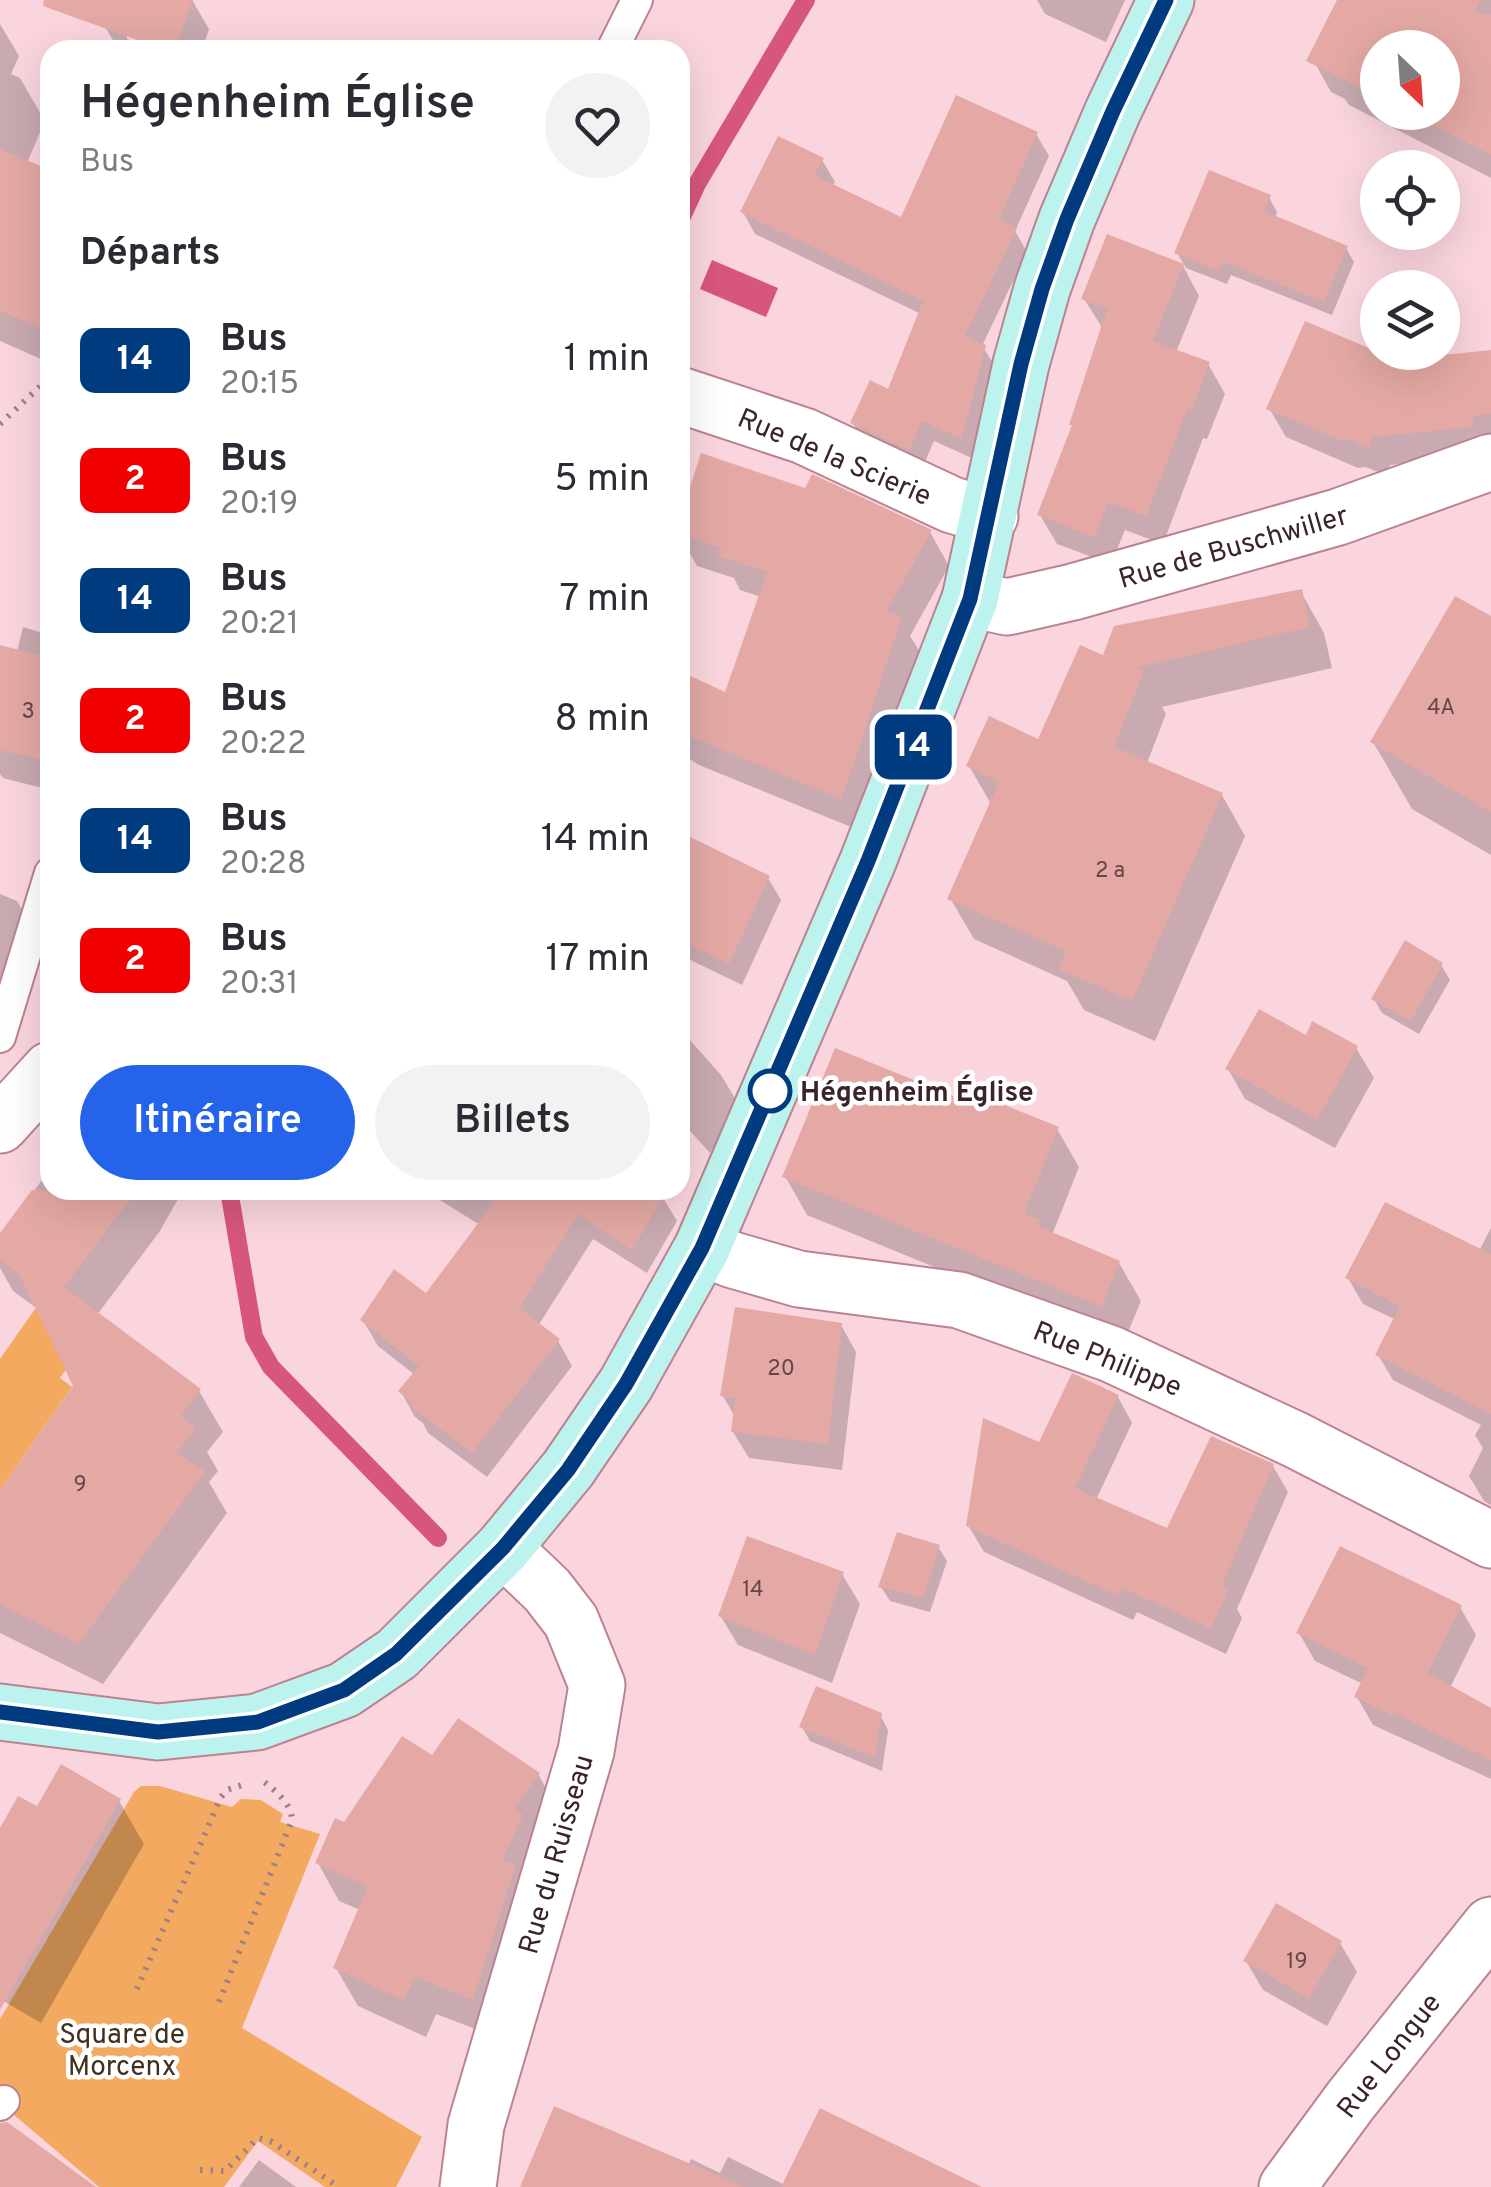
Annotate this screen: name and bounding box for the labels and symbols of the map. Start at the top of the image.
north arrow [1360,30,1460,130]
street label: Rue de la Scierie [731,402,936,516]
street label: Rue de Buschwiller [1115,499,1353,599]
house number: 4A [1427,695,1455,722]
house number: 3 [21,699,35,726]
line badge: 14 [868,714,958,780]
house number: 2 a [1095,858,1125,885]
marker: Hégenheim Église [749,1070,791,1112]
place label: Hégenheim Église [800,1074,1034,1112]
street label: Rue Philippe [1027,1315,1187,1407]
house number: 20 [767,1356,795,1383]
house number: 9 [73,1472,87,1499]
house number: 14 [742,1577,764,1604]
street label: Rue du Ruisseau [512,1751,604,1959]
house number: 19 [1286,1949,1308,1976]
street label: Rue Longue [1330,1987,1450,2127]
park label: Square de Morcenx [59,2018,185,2086]

